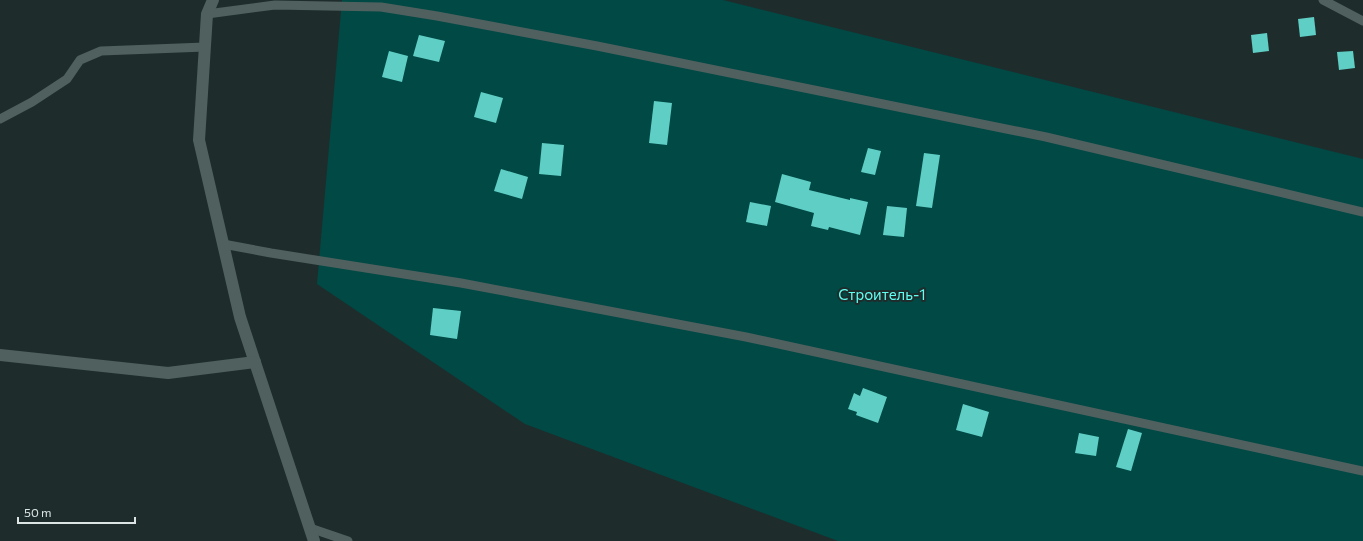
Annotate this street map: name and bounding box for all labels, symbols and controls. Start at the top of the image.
park label: Строитель-1 [838,285,926,303]
scale bar [18,499,135,525]
text: 50 m [24,505,52,519]

